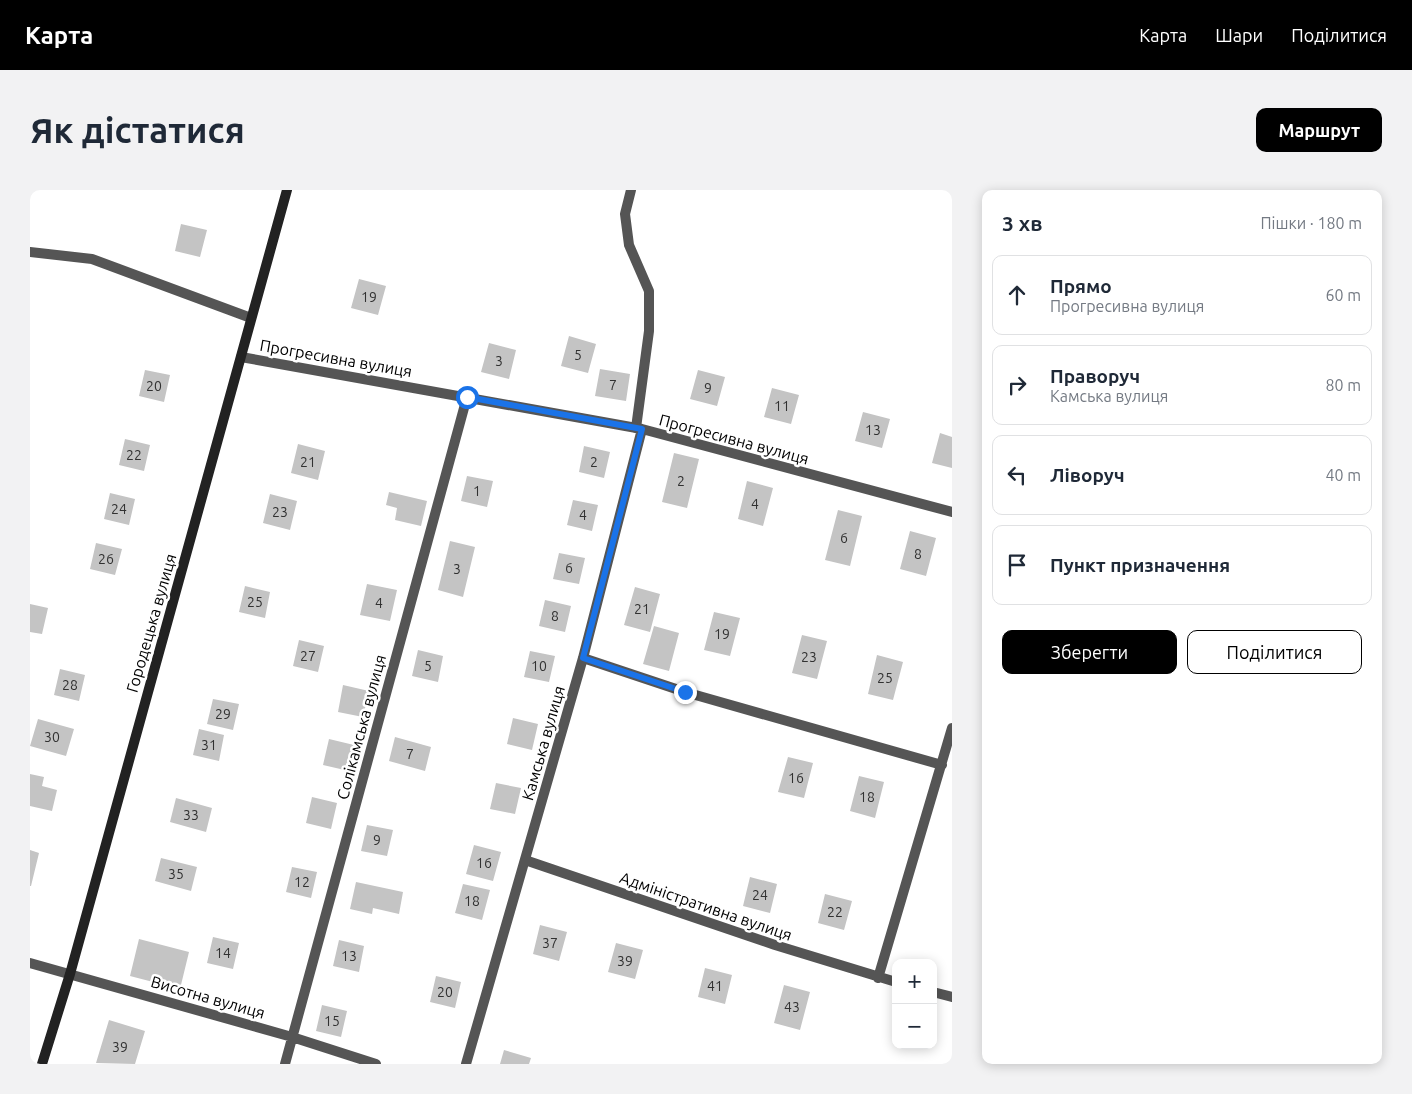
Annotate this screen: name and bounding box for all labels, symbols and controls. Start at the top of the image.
text: Карта [25,22,93,49]
text: Карта [1139,25,1187,45]
text: Шари [1215,25,1263,45]
text: Поділитися [1291,25,1387,45]
button: Маршрут [1256,108,1382,152]
text: Як дістатися [30,110,245,150]
text: 3 хв [1002,211,1043,235]
text: Пішки · 180 m [1261,214,1362,232]
text: Прямо [1050,275,1112,297]
icon: ahead [1003,281,1031,309]
text: 60 m [1325,286,1361,304]
house number: 19 [361,289,377,305]
text: Прогресивна вулиця [1050,297,1204,315]
street label: Прогресивна вулиця [258,336,414,380]
house number: 5 [574,347,582,363]
house number: 3 [495,353,503,369]
text: Праворуч [1050,365,1140,387]
icon: right [1003,371,1031,399]
text: 80 m [1325,376,1361,394]
house number: 7 [609,377,617,393]
house number: 20 [146,378,162,394]
house number: 9 [704,380,712,396]
route start [456,386,479,409]
text: Камська вулиця [1050,387,1168,405]
house number: 11 [774,398,790,414]
street label: Прогресивна вулиця [657,410,811,468]
house number: 13 [865,422,881,438]
house number: 22 [126,447,142,463]
house number: 21 [300,454,316,470]
house number: 2 [590,454,598,470]
icon: left [1003,461,1031,489]
text: Ліворуч [1050,464,1124,486]
text: 40 m [1325,466,1361,484]
house number: 2 [677,473,685,489]
house number: 1 [473,483,481,499]
house number: 4 [751,496,759,512]
house number: 24 [111,501,127,517]
house number: 23 [272,504,288,520]
house number: 4 [579,507,587,523]
house number: 6 [840,530,848,546]
house number: 8 [914,546,922,562]
house number: 26 [98,551,114,567]
icon: arrive [1003,551,1031,579]
street label: Городецька вулиця [123,552,179,694]
text: Пункт призначення [1050,554,1230,576]
house number: 6 [565,560,573,576]
house number: 3 [453,561,461,577]
house number: 25 [247,594,263,610]
house number: 4 [375,595,383,611]
house number: 21 [634,601,650,617]
house number: 8 [551,608,559,624]
house number: 19 [714,626,730,642]
button: Зберегти [1002,630,1177,674]
button: Поділитися [1187,630,1362,674]
house number: 27 [300,648,316,664]
house number: 23 [801,649,817,665]
street label: Солікамська вулиця [333,653,389,801]
house number: 5 [424,658,432,674]
house number: 10 [531,658,547,674]
house number: 25 [877,670,893,686]
house number: 28 [62,677,78,693]
route end [674,681,697,704]
street label: Камська вулиця [518,684,568,802]
house number: 29 [215,706,231,722]
house number: 30 [44,729,60,745]
house number: 31 [201,737,217,753]
house number: 7 [406,746,414,762]
house number: 16 [788,770,804,786]
house number: 18 [859,789,875,805]
house number: 33 [183,807,199,823]
house number: 9 [373,832,381,848]
house number: 16 [476,855,492,871]
house number: 35 [168,866,184,882]
street label: Адміністративна вулиця [618,868,794,944]
house number: 12 [294,874,310,890]
house number: 24 [752,887,768,903]
house number: 18 [464,893,480,909]
house number: 22 [827,904,843,920]
house number: 37 [542,935,558,951]
house number: 14 [215,945,231,961]
house number: 13 [341,948,357,964]
house number: 39 [617,953,633,969]
map controls [892,959,937,1049]
button: + [892,959,937,1004]
street label: Висотна вулиця [149,972,267,1022]
house number: 41 [707,978,723,994]
house number: 20 [437,984,453,1000]
house number: 43 [784,999,800,1015]
button: − [892,1004,937,1049]
house number: 15 [324,1013,340,1029]
house number: 39 [112,1039,128,1055]

